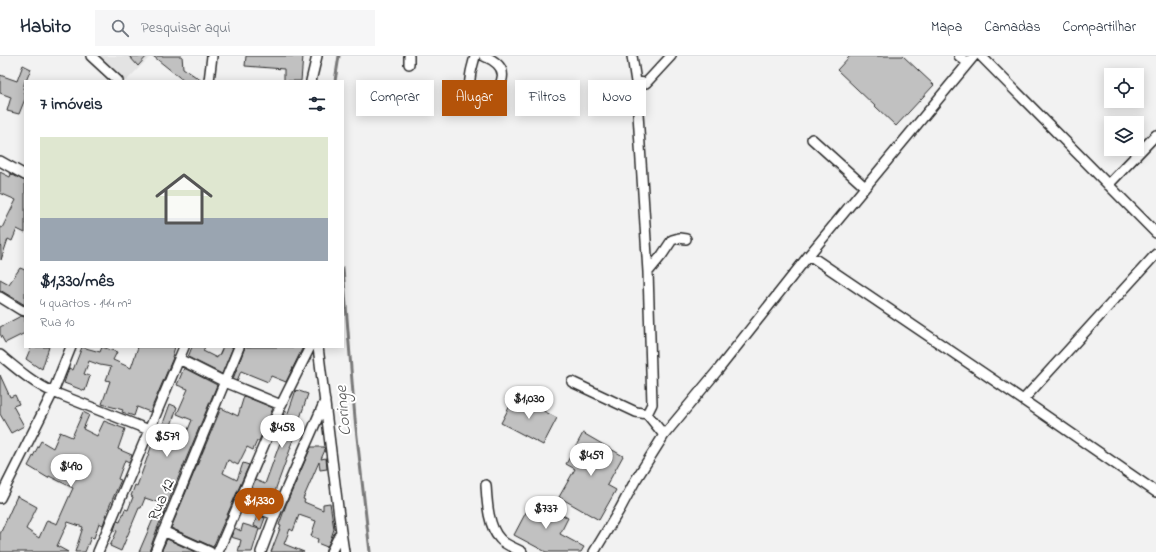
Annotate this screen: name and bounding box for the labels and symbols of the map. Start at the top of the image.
water label: Coringe [329,383,359,437]
pin: $1,030 [496,386,562,420]
pin: $458 [258,415,306,449]
pin: $579 [143,424,191,458]
pin: $459 [567,443,615,477]
pin: $490 [47,454,95,488]
street label: Rua 12 [142,475,181,525]
pin: $1,330 [226,488,292,522]
pin: $737 [522,496,570,530]

